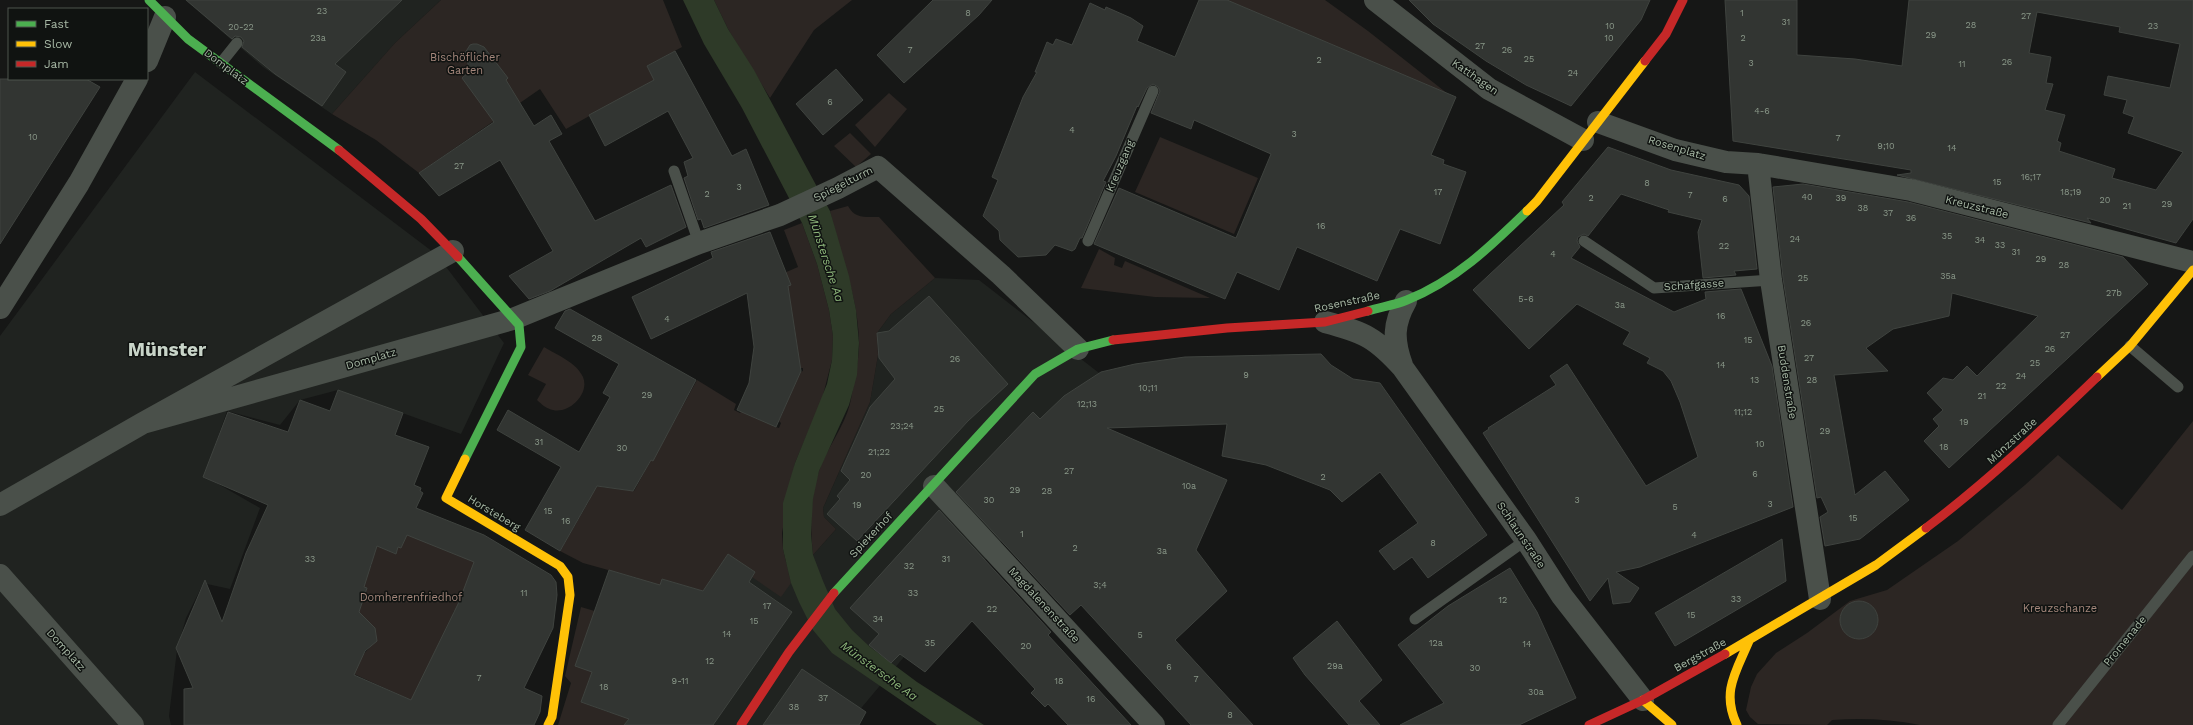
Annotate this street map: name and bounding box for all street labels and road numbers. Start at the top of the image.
street label: Domplatz [201,46,251,88]
street label: Katthagen [1449,56,1501,98]
street label: Rosenplatz [1647,133,1707,163]
street label: Kreuzgang [1103,138,1137,194]
street label: Spiegelturm [811,163,875,205]
street label: Kreuzstraße [1944,193,2010,221]
street label: Schafgasse [1663,276,1725,294]
street label: Rosenstraße [1313,289,1381,315]
street label: Buddenstraße [1775,344,1799,420]
street label: Domplatz [344,346,398,372]
street label: Münzstraße [1984,415,2040,467]
street label: Horsteberg [465,492,523,534]
street label: Schlaunstraße [1494,499,1548,571]
street label: Spiekerhof [847,509,896,561]
street label: Magdalenenstraße [1006,565,1082,645]
street label: Promenade [2101,613,2149,669]
street label: Domplatz [44,626,88,674]
street label: Bergstraße [1672,635,1728,675]

